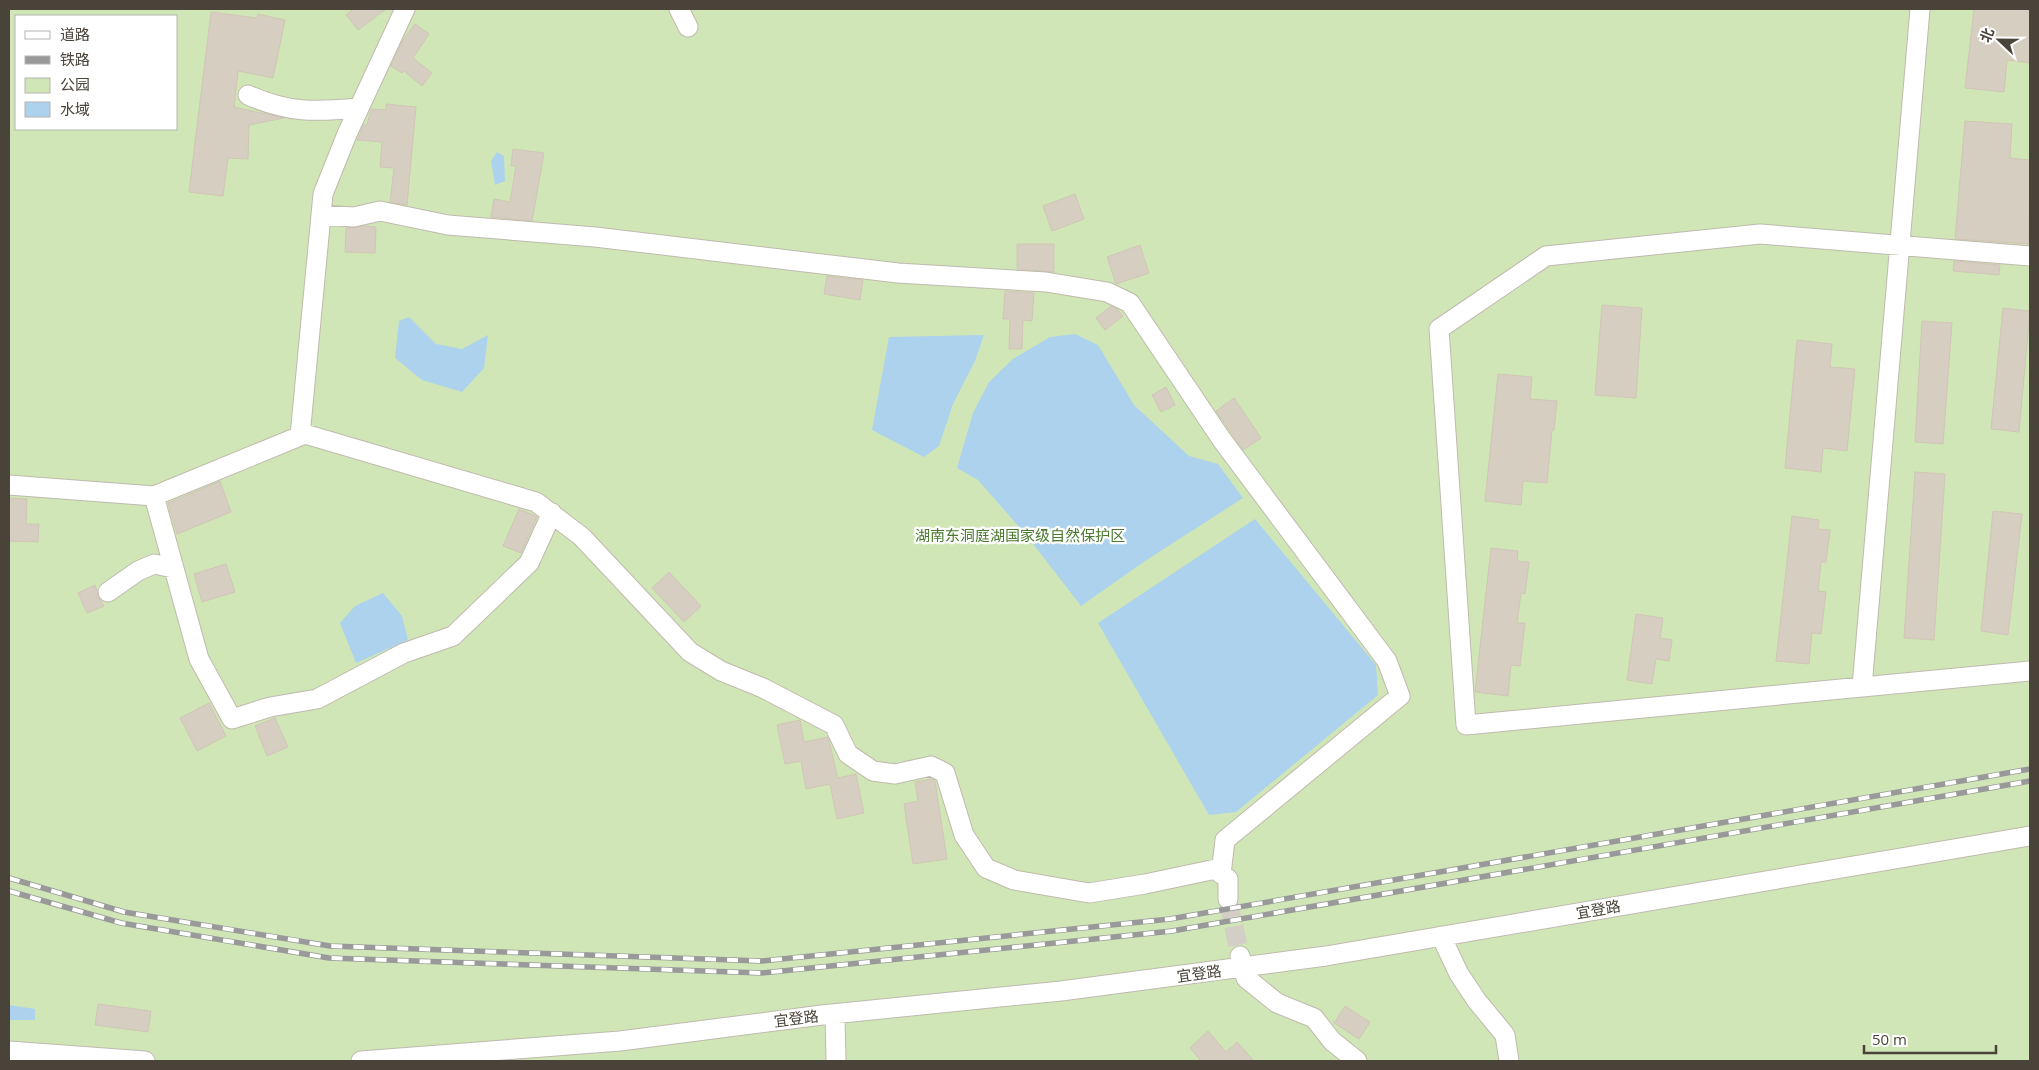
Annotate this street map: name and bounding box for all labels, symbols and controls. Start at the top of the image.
legend [15,15,178,130]
north arrow [1974,15,2024,65]
text: 道路 [60,24,90,44]
text: 北 [1975,25,1998,45]
text: 铁路 [60,49,90,69]
text: 公园 [60,74,90,94]
text: 水域 [60,99,90,119]
park label: 湖南东洞庭湖国家级自然保护区 [915,525,1125,545]
street label: 宜登路 [1574,895,1622,923]
street label: 宜登路 [1175,960,1223,986]
street label: 宜登路 [772,1005,820,1031]
scale bar [1864,1022,1996,1054]
text: 50 m [1872,1029,1907,1049]

